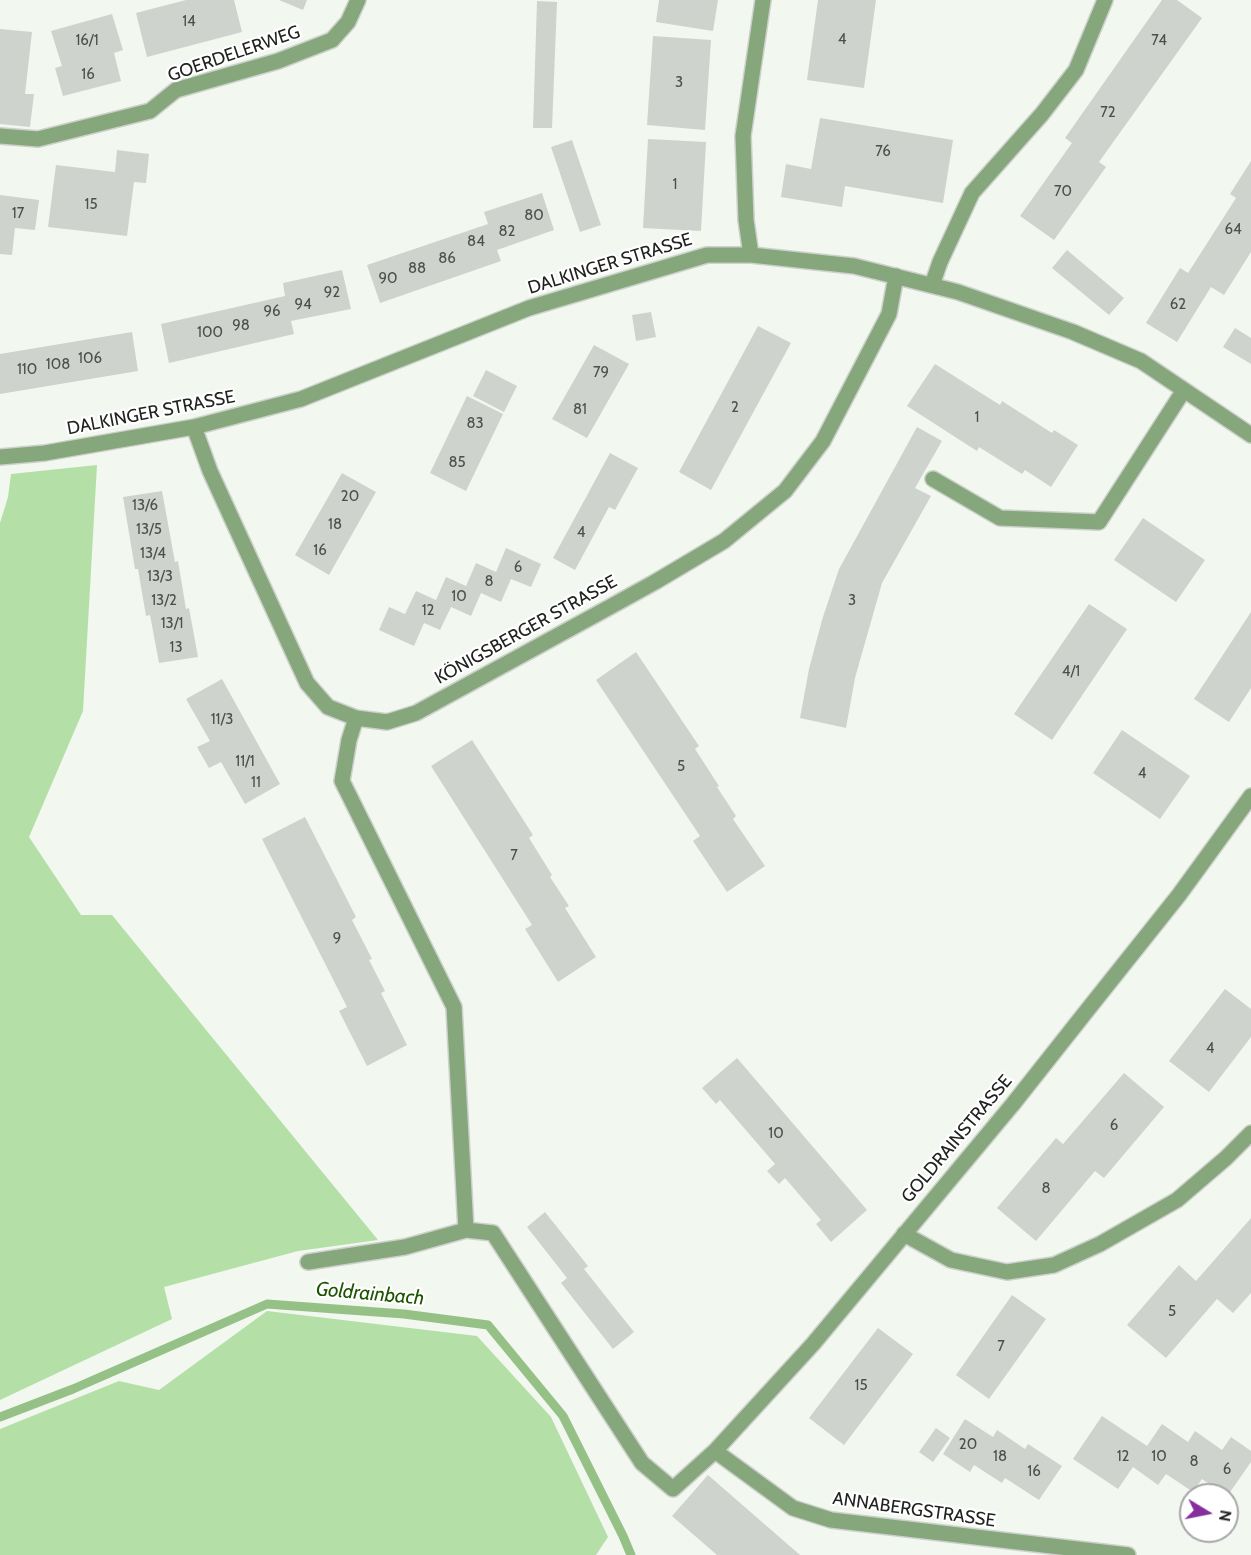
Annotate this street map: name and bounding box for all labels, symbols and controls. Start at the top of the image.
house number: 14 [182,13,196,31]
street label: GOERDELERWEG [165,21,303,87]
house number: 4 [838,31,846,49]
house number: 16/1 [75,32,99,50]
house number: 74 [1151,32,1167,50]
house number: 16 [81,66,95,84]
house number: 3 [675,74,683,92]
house number: 72 [1100,104,1116,122]
house number: 76 [875,143,891,161]
house number: 1 [673,176,677,194]
house number: 70 [1054,183,1072,201]
house number: 15 [84,196,98,214]
house number: 17 [12,205,24,223]
house number: 80 [524,207,544,225]
house number: 64 [1224,221,1242,239]
house number: 82 [499,223,515,241]
street label: DALKINGER STRASSE [525,229,695,299]
house number: 84 [467,233,485,251]
house number: 86 [438,250,456,268]
house number: 88 [408,260,426,278]
house number: 90 [379,270,397,288]
house number: 92 [324,284,340,302]
house number: 94 [294,296,312,314]
house number: 62 [1170,296,1186,314]
house number: 96 [263,303,281,321]
house number: 98 [232,317,250,335]
house number: 100 [197,324,223,342]
house number: 106 [78,350,102,368]
house number: 108 [46,356,70,374]
house number: 110 [17,361,37,379]
house number: 79 [593,364,609,382]
street label: DALKINGER STRASSE [65,386,237,440]
house number: 2 [731,399,739,417]
house number: 81 [573,401,587,419]
house number: 1 [975,409,979,427]
house number: 83 [466,415,484,433]
house number: 85 [448,454,466,472]
house number: 20 [341,488,359,506]
house number: 13/6 [132,497,158,515]
house number: 18 [328,516,342,534]
house number: 13/5 [136,521,162,539]
house number: 4 [577,524,585,542]
house number: 16 [313,542,327,560]
house number: 13/4 [140,545,166,563]
house number: 6 [514,559,522,577]
house number: 13/3 [147,568,173,586]
street label: KÖNIGSBERGER STRASSE [431,571,621,689]
house number: 8 [484,573,494,591]
house number: 10 [451,588,467,606]
house number: 13/2 [151,592,177,610]
house number: 3 [848,592,856,610]
house number: 12 [422,602,434,620]
house number: 13/1 [161,615,183,633]
house number: 13 [169,639,183,657]
house number: 4/1 [1062,663,1080,681]
house number: 11/3 [211,711,233,729]
house number: 11/1 [235,753,255,771]
house number: 5 [677,758,685,776]
house number: 4 [1138,765,1146,783]
house number: 11 [251,774,261,792]
house number: 7 [510,847,518,865]
house number: 9 [333,930,341,948]
house number: 4 [1206,1040,1214,1058]
street label: GOLDRAINSTRASSE [897,1071,1017,1207]
house number: 6 [1110,1117,1118,1135]
house number: 10 [768,1125,784,1143]
house number: 8 [1041,1180,1051,1198]
water label: Goldrainbach [315,1277,425,1311]
house number: 5 [1168,1303,1176,1321]
house number: 7 [997,1338,1005,1356]
house number: 15 [854,1377,868,1395]
house number: 20 [959,1436,977,1454]
house number: 18 [993,1448,1007,1466]
house number: 12 [1117,1448,1129,1466]
house number: 10 [1151,1448,1167,1466]
house number: 8 [1189,1453,1199,1471]
house number: 6 [1223,1461,1231,1479]
house number: 16 [1027,1463,1041,1481]
north arrow [1179,1483,1239,1543]
street label: ANNABERGSTRASSE [831,1488,997,1532]
text: N [1215,1509,1236,1523]

